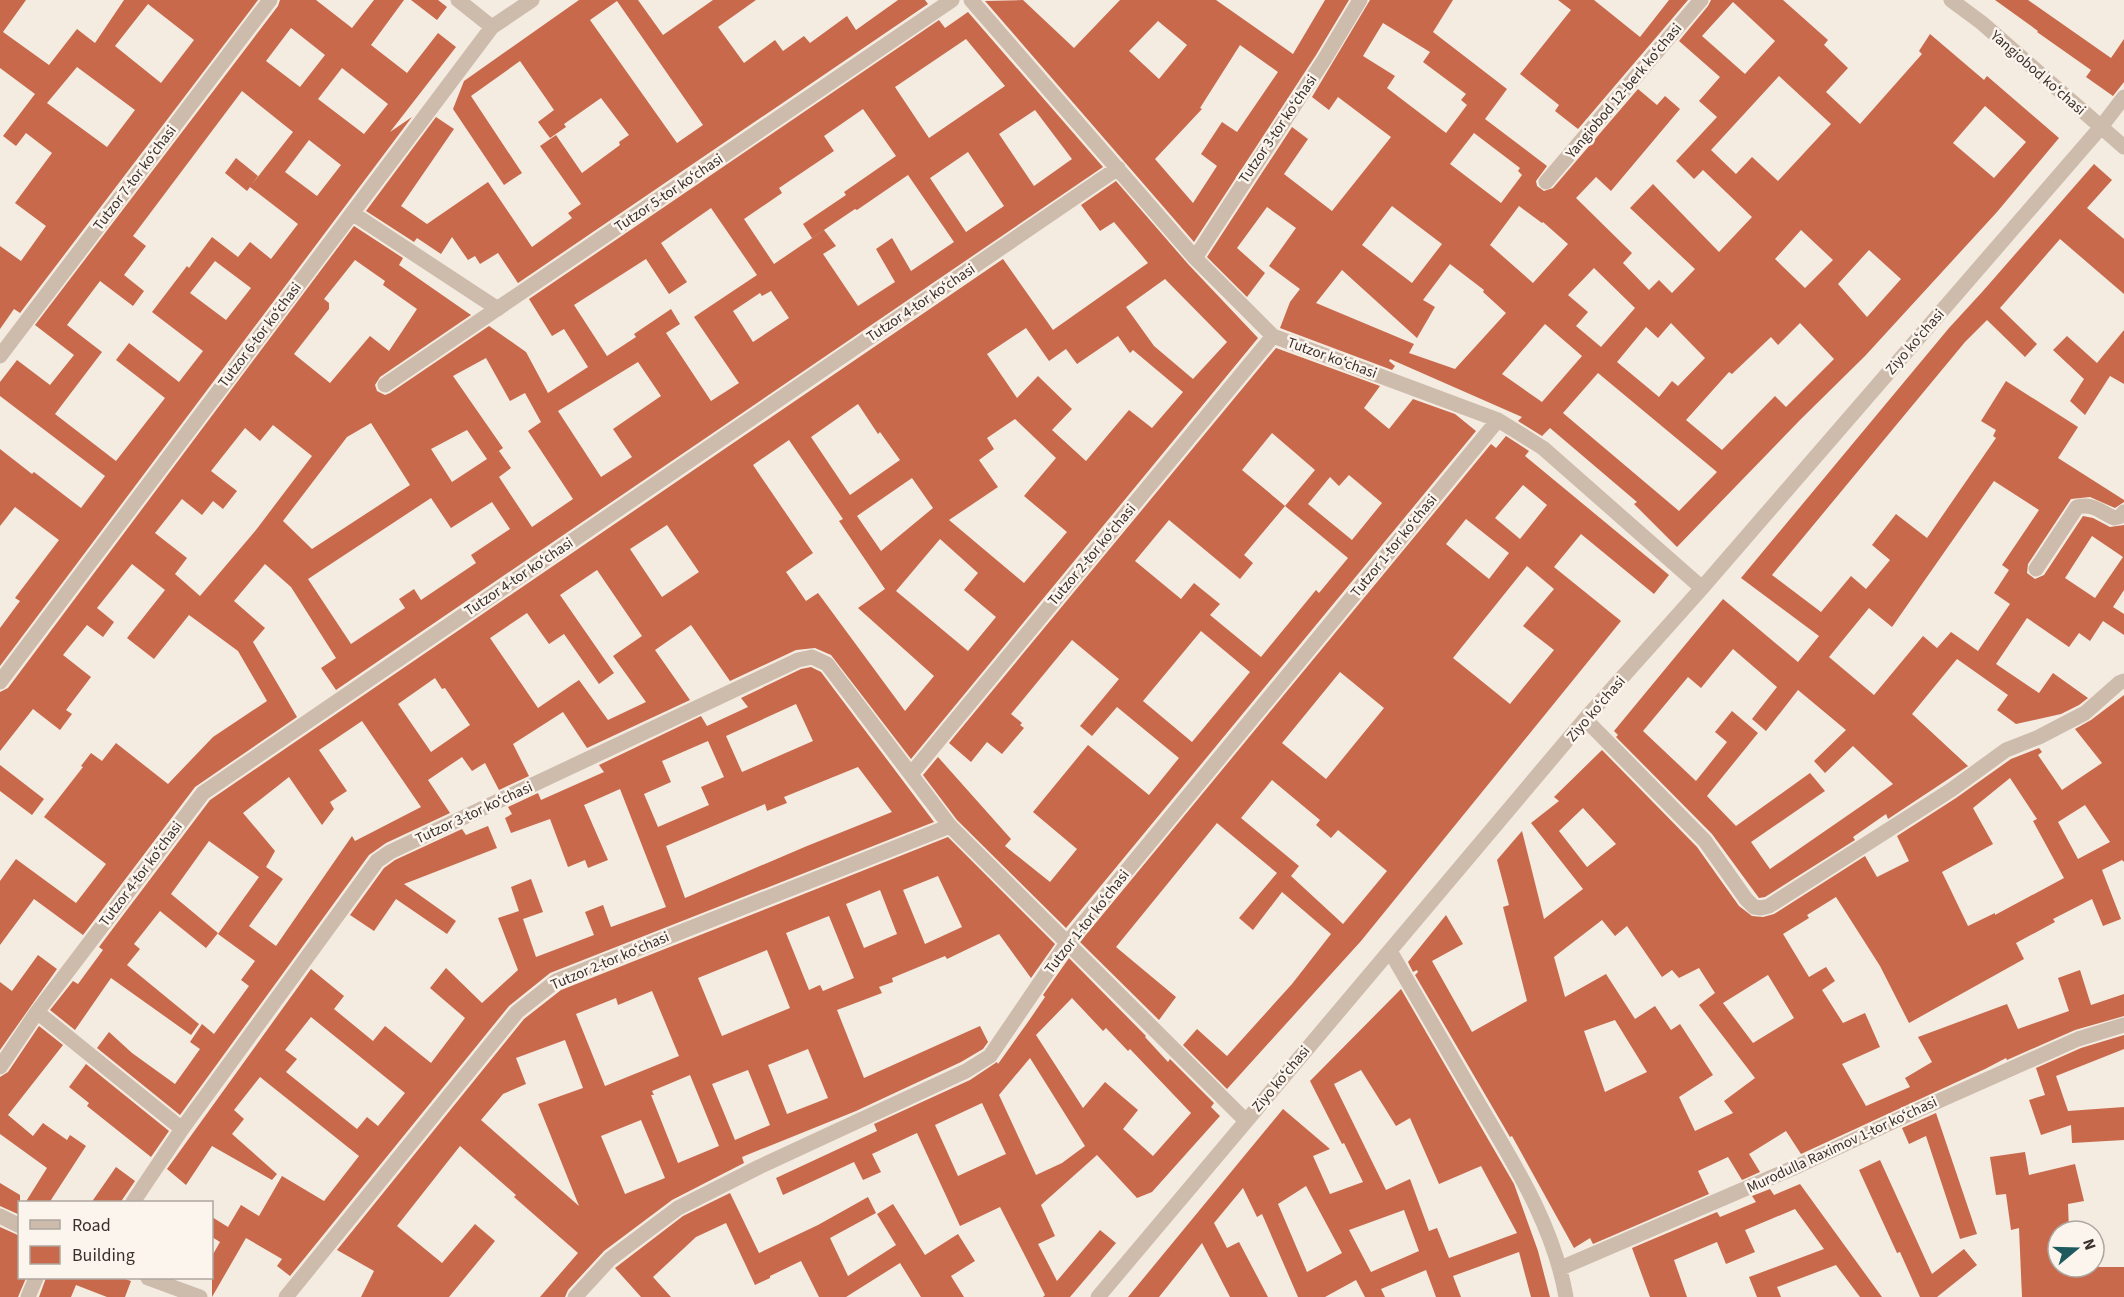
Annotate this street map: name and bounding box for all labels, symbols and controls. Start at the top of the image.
street label: Yangiobod 12-berk koʻchasi [1560,19,1687,164]
street label: Yangiobod koʻchasi [1985,25,2090,120]
street label: Tutzor 3-tor koʻchasi [1234,70,1322,188]
street label: Tutzor 7-tor koʻchasi [88,121,182,235]
street label: Tutzor 5-tor koʻchasi [610,149,728,237]
street label: Tutzor 4-tor koʻchasi [862,259,980,347]
street label: Tutzor 6-tor koʻchasi [213,278,307,392]
street label: Ziyo koʻchasi [1881,305,1949,379]
street label: Tutzor koʻchasi [1284,332,1380,384]
street label: Tutzor 1-tor koʻchasi [1346,490,1442,602]
street label: Tutzor 2-tor koʻchasi [1043,500,1141,610]
street label: Tutzor 4-tor koʻchasi [460,533,578,621]
street label: Ziyo koʻchasi [1562,672,1630,746]
street label: Tutzor 3-tor koʻchasi [412,777,536,849]
street label: Tutzor 4-tor koʻchasi [94,817,188,931]
street label: Tutzor 1-tor koʻchasi [1040,865,1134,979]
street label: Tutzor 2-tor koʻchasi [547,927,673,995]
street label: Ziyo koʻchasi [1247,1041,1315,1117]
street label: Murodulla Raximov 1-tor koʻchasi [1743,1092,1941,1198]
legend [18,1201,213,1279]
text: Road [72,1213,111,1238]
north arrow [2046,1219,2106,1279]
text: N [2077,1236,2101,1253]
text: Building [72,1243,135,1268]

